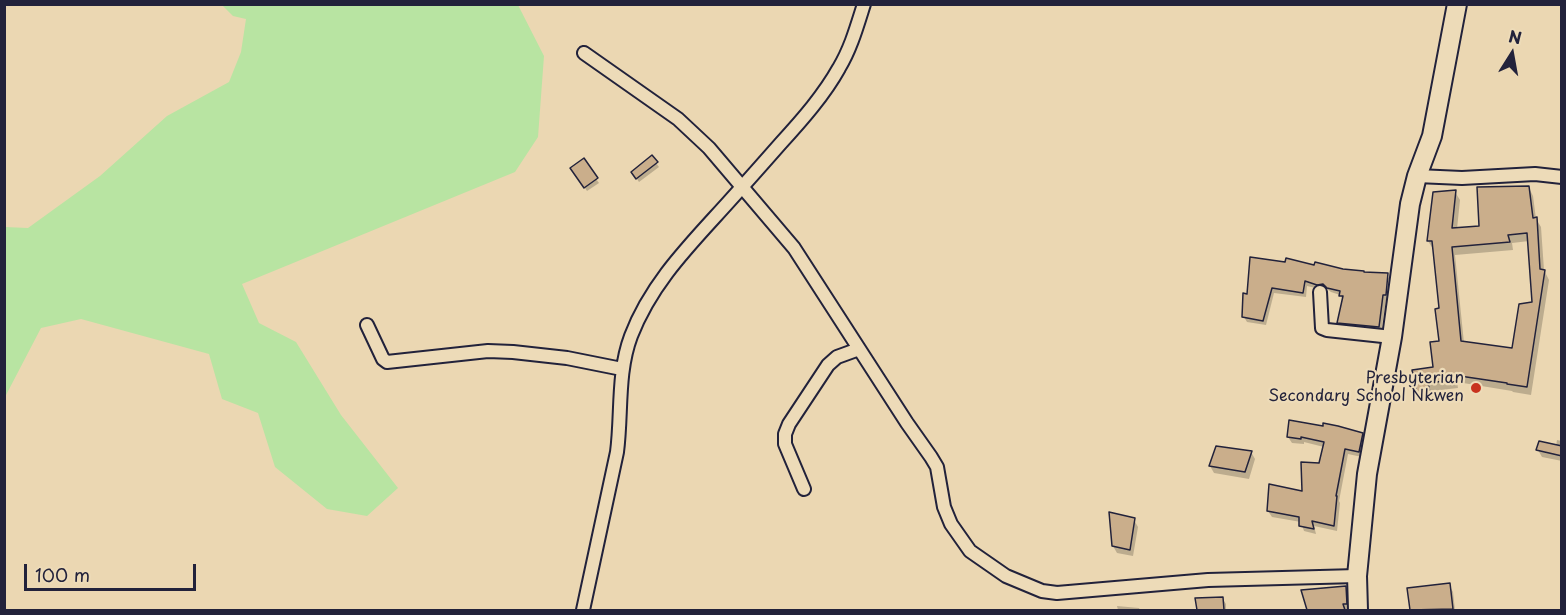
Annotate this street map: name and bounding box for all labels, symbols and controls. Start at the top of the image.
text: N [1507,23,1524,49]
north arrow [1482,24,1542,84]
place label: Presbyterian Secondary School Nkwen [1268,369,1464,407]
marker: Presbyterian Secondary School Nkwen [1469,381,1483,395]
scale bar [27,552,200,590]
text: 100 m [35,561,90,588]

